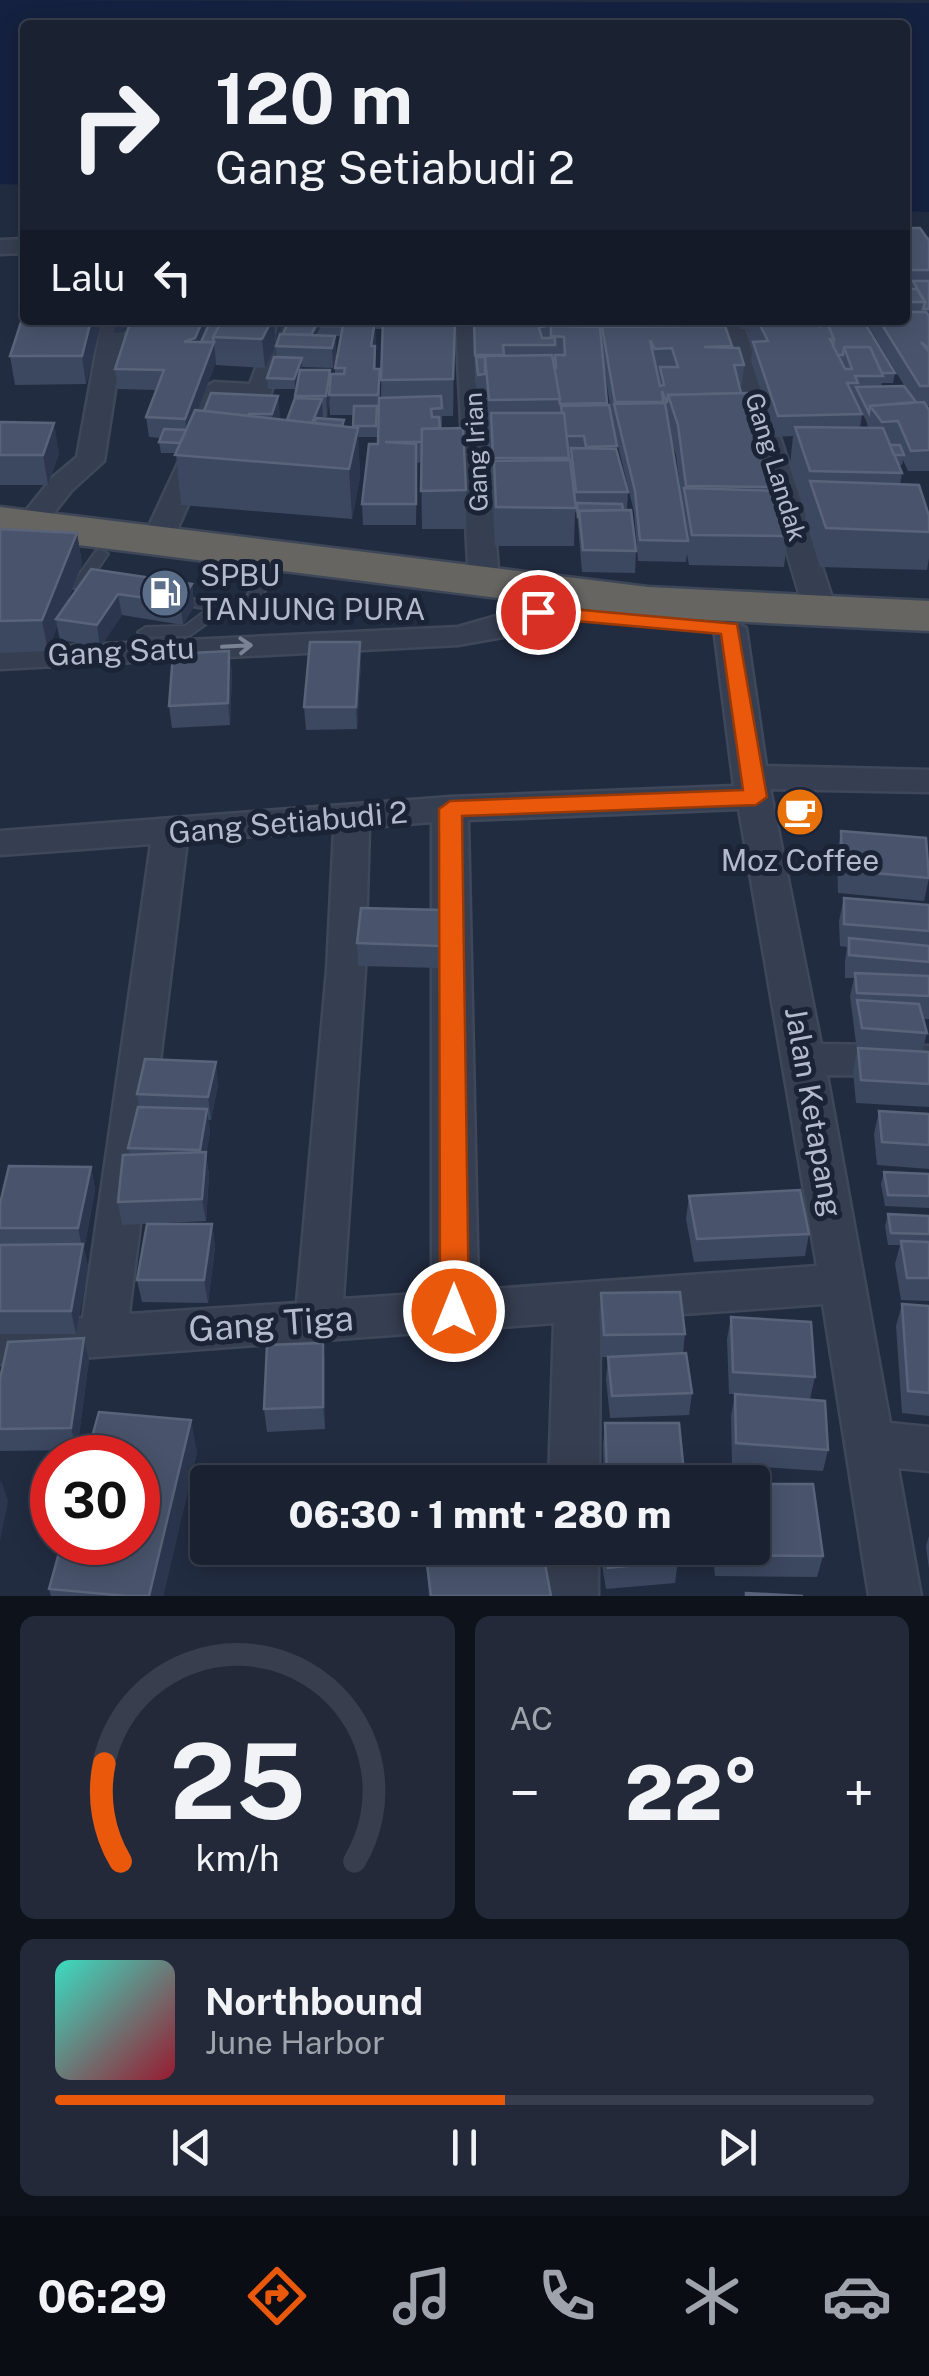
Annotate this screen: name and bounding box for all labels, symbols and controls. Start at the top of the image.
text: 120 m [215,57,413,140]
icon: right [50,60,180,190]
text: Gang Setiabudi 2 [215,141,575,194]
icon: left [145,250,200,305]
text: Lalu [50,255,125,300]
street label: Gang Landak [739,389,813,545]
street label: Gang Irian [458,392,494,512]
place label: SPBU TANJUNG PURA [200,557,425,627]
fuel station icon: SPBU TANJUNG PURA [139,567,191,619]
pin [496,570,581,655]
icon: arrive [511,585,566,640]
street label: Gang Satu [47,629,195,673]
one-way arrow [221,636,253,655]
cafe icon: Moz Coffee [774,786,826,838]
street label: Gang Setiabudi 2 [167,794,409,850]
place label: Moz Coffee [721,842,879,878]
street label: Jalan Ketapang [778,1004,850,1220]
position arrow [402,1259,506,1363]
street label: Gang Tiga [187,1297,355,1350]
speed limit sign: 30 [30,1435,160,1565]
text: 06:30 · 1 mnt · 280 m [289,1492,671,1537]
text: AC [510,1700,553,1737]
text: 25 [169,1720,305,1842]
text: 22° [625,1749,759,1837]
text: − [510,1761,540,1825]
text: + [844,1761,874,1825]
text: km/h [195,1837,279,1879]
text: Northbound [205,1979,423,2024]
text: June Harbor [205,2024,385,2061]
icon: previous [164,2120,219,2175]
icon: pause [437,2120,492,2175]
icon: next [710,2120,765,2175]
icon: directions [242,2261,312,2331]
icon: music [387,2261,457,2331]
icon: phone [532,2261,602,2331]
icon: climate [677,2261,747,2331]
icon: car [822,2261,892,2331]
text: 06:29 [37,2270,167,2323]

